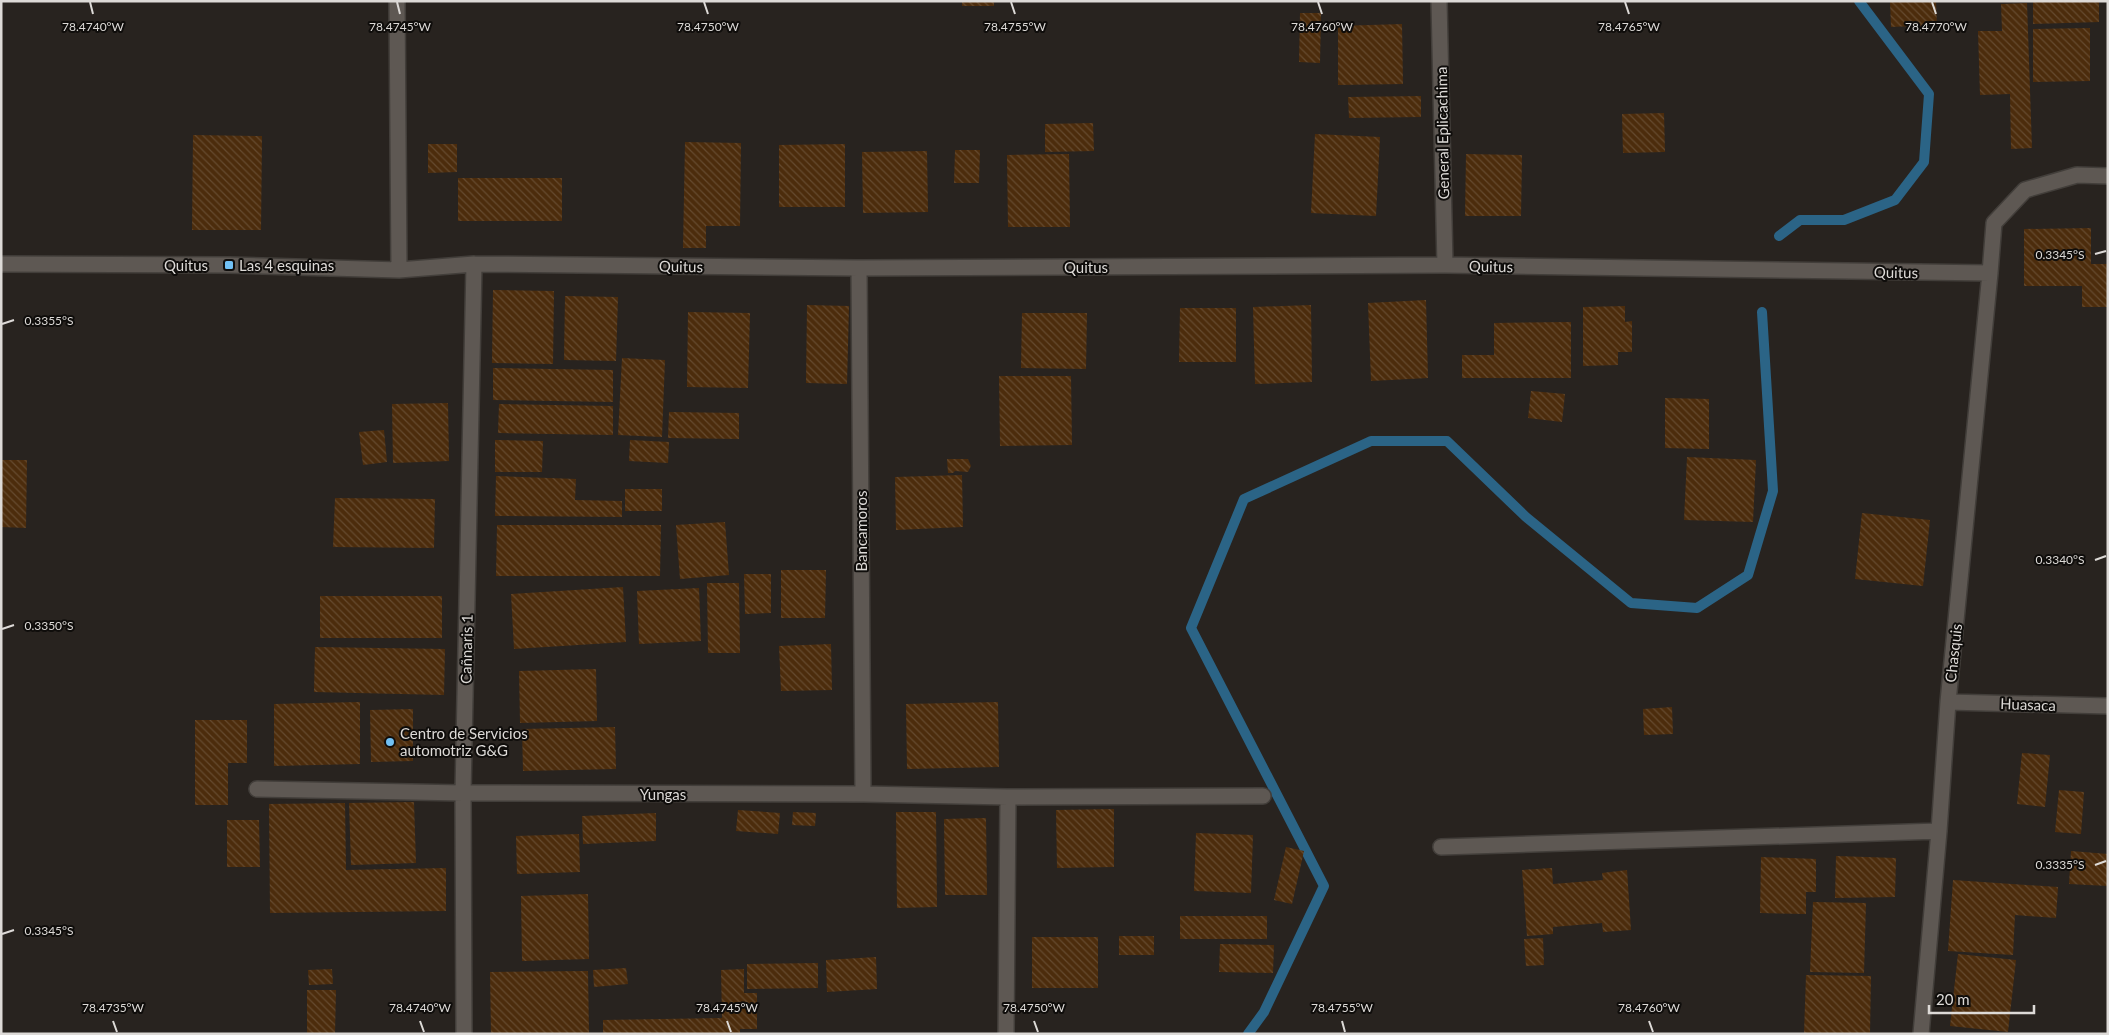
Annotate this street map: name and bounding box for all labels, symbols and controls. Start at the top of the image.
text: 78.4740°W [62,19,125,34]
text: 78.4745°W [369,19,432,34]
text: 78.4750°W [677,19,740,34]
text: 78.4755°W [984,19,1047,34]
text: 78.4760°W [1291,19,1354,34]
text: 78.4765°W [1598,19,1661,34]
text: 78.4770°W [1905,19,1968,34]
street label: General Eplicachima [1432,66,1452,200]
text: 0.3345°S [2035,247,2085,262]
street label: Quitus [164,256,208,274]
place label: Las 4 esquinas [239,256,334,274]
street label: Quitus [659,257,703,275]
street label: Quitus [1469,257,1513,275]
street label: Quitus [1064,258,1108,276]
marker: Las 4 esquinas [223,259,235,271]
street label: Quitus [1874,263,1918,281]
text: 0.3355°S [24,313,74,328]
street label: Bancamoros [852,490,870,572]
text: 0.3340°S [2035,552,2085,567]
street label: Cañnaris 1 [456,614,476,684]
text: 0.3350°S [24,618,74,633]
street label: Chasquis [1941,623,1965,683]
street label: Huasaca [2000,694,2056,714]
place label: Centro de Servicios automotriz G&G [400,724,528,759]
marker: Centro de Servicios automotriz G&G [384,736,396,748]
street label: Yungas [640,785,686,803]
text: 0.3335°S [2035,857,2085,872]
text: 0.3345°S [24,923,74,938]
scale bar [1929,982,2034,1014]
text: 20 m [1936,990,1970,1008]
text: 78.4735°W [82,1000,145,1015]
text: 78.4740°W [389,1000,452,1015]
text: 78.4745°W [696,1000,759,1015]
text: 78.4750°W [1003,1000,1066,1015]
text: 78.4755°W [1311,1000,1374,1015]
text: 78.4760°W [1618,1000,1681,1015]

